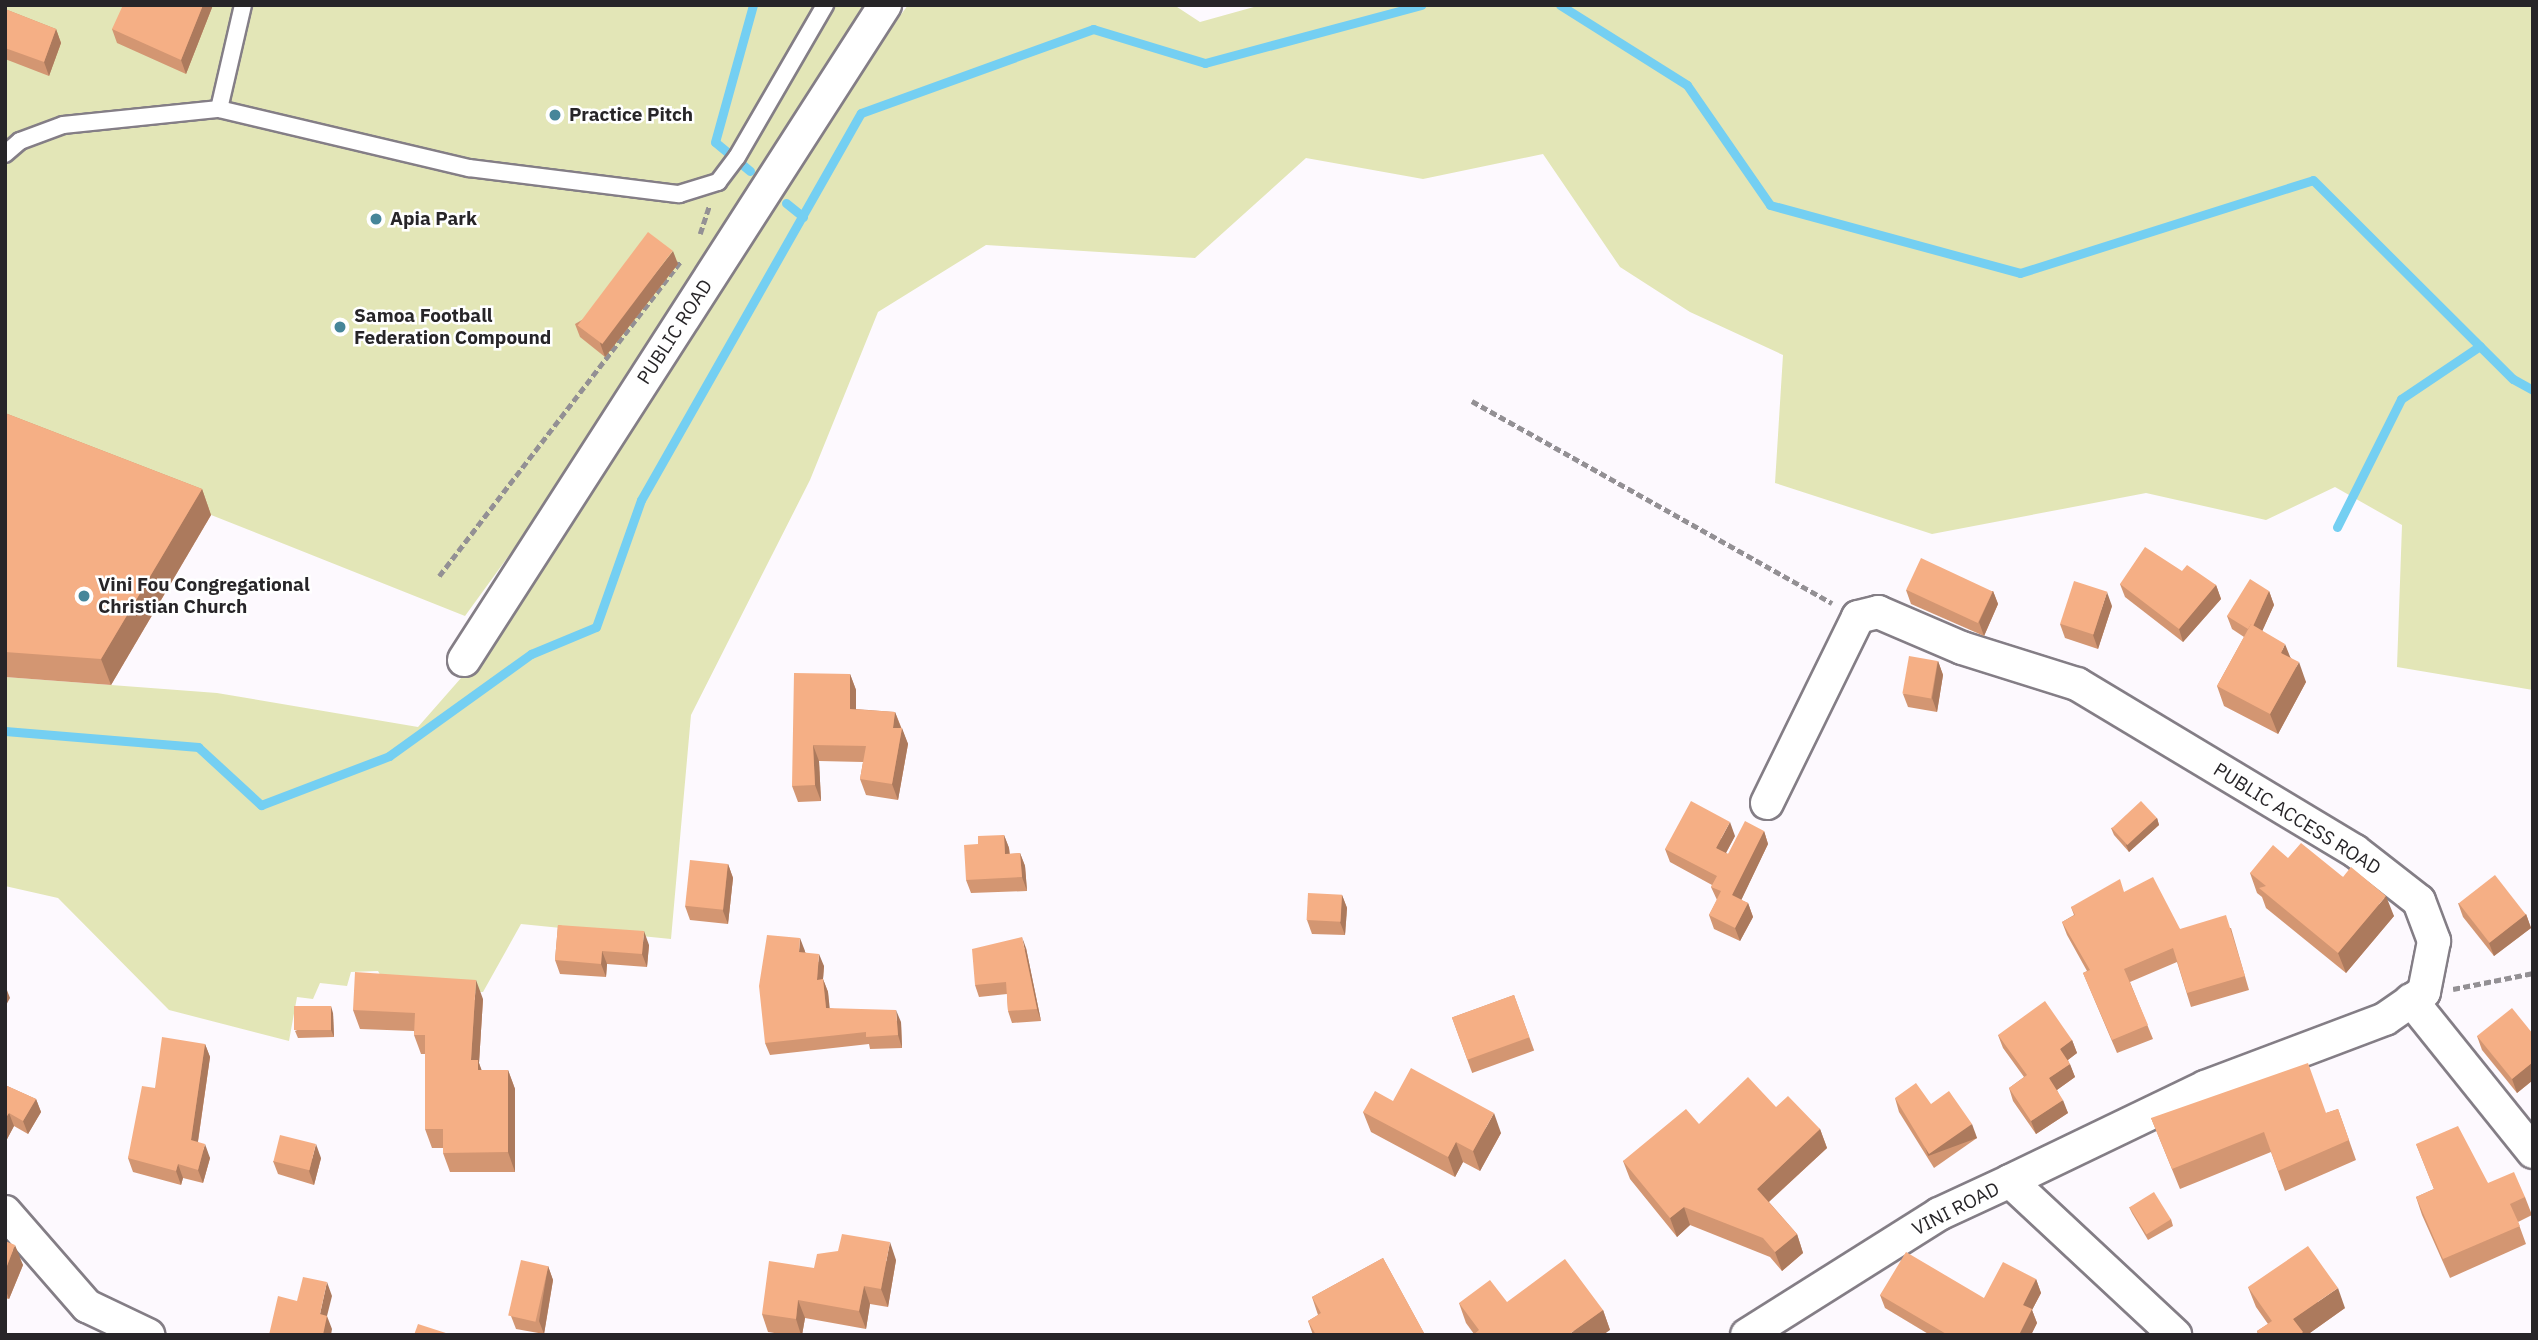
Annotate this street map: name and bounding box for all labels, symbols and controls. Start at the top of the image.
place label: Practice Pitch [569,104,693,126]
marker: Practice Pitch [547,107,563,123]
place label: Apia Park [390,208,477,230]
marker: Apia Park [368,211,384,227]
street label: PUBLIC ROAD [633,275,717,389]
place label: Samoa Football Federation Compound [354,305,551,349]
marker: Samoa Football Federation Compound [332,319,348,335]
place label: Vini Fou Congregational Christian Church [98,574,310,618]
marker: Vini Fou Congregational Christian Church [76,588,92,604]
street label: PUBLIC ACCESS ROAD [2209,758,2385,880]
street label: VINI ROAD [1909,1177,2003,1241]

